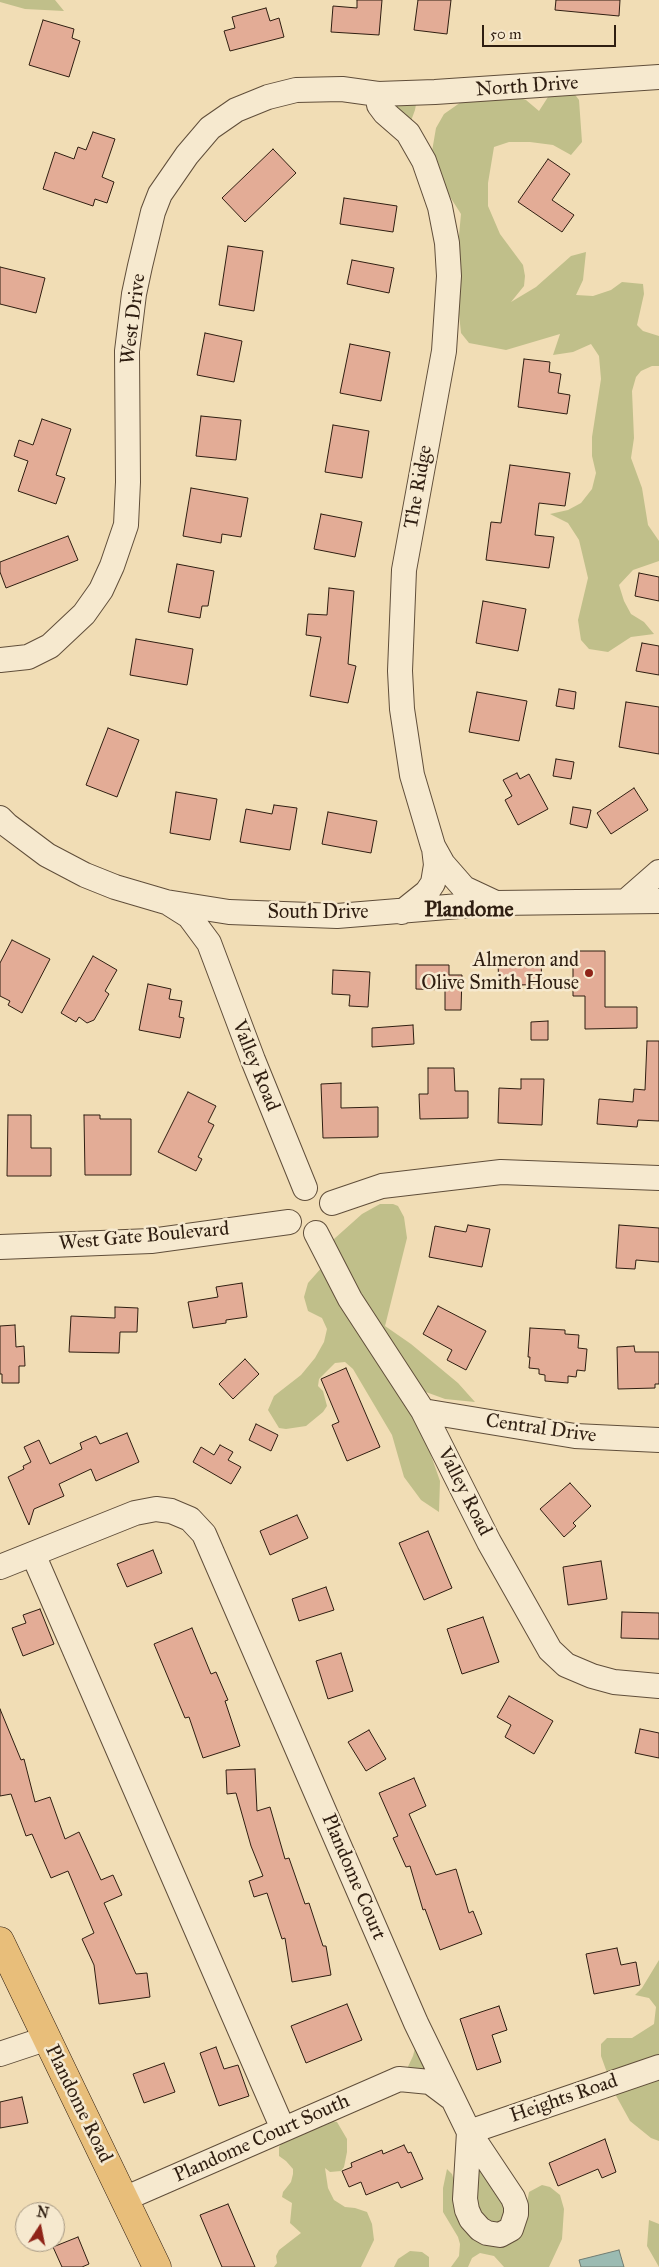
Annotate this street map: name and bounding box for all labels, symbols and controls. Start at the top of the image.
scale bar [484,15,618,47]
text: 50 m [490,25,522,43]
street label: North Drive [475,71,579,103]
street label: West Drive [117,272,151,366]
street label: The Ridge [400,443,438,531]
district label: Plandome [424,898,514,924]
street label: South Drive [267,901,369,925]
place label: Almeron and Olive Smith House [421,949,579,996]
marker: Almeron and Olive Smith House [583,967,595,979]
street label: Valley Road [226,1017,284,1115]
street label: West Gate Boulevard [58,1218,230,1256]
street label: Central Drive [484,1409,598,1449]
street label: Valley Road [431,1444,497,1540]
street label: Plandome Court [316,1810,390,1944]
street label: Plandome Road [39,2041,117,2167]
street label: Heights Road [507,2069,621,2129]
street label: Plandome Court South [170,2089,354,2189]
north arrow [15,2202,65,2252]
text: N [35,2203,50,2222]

